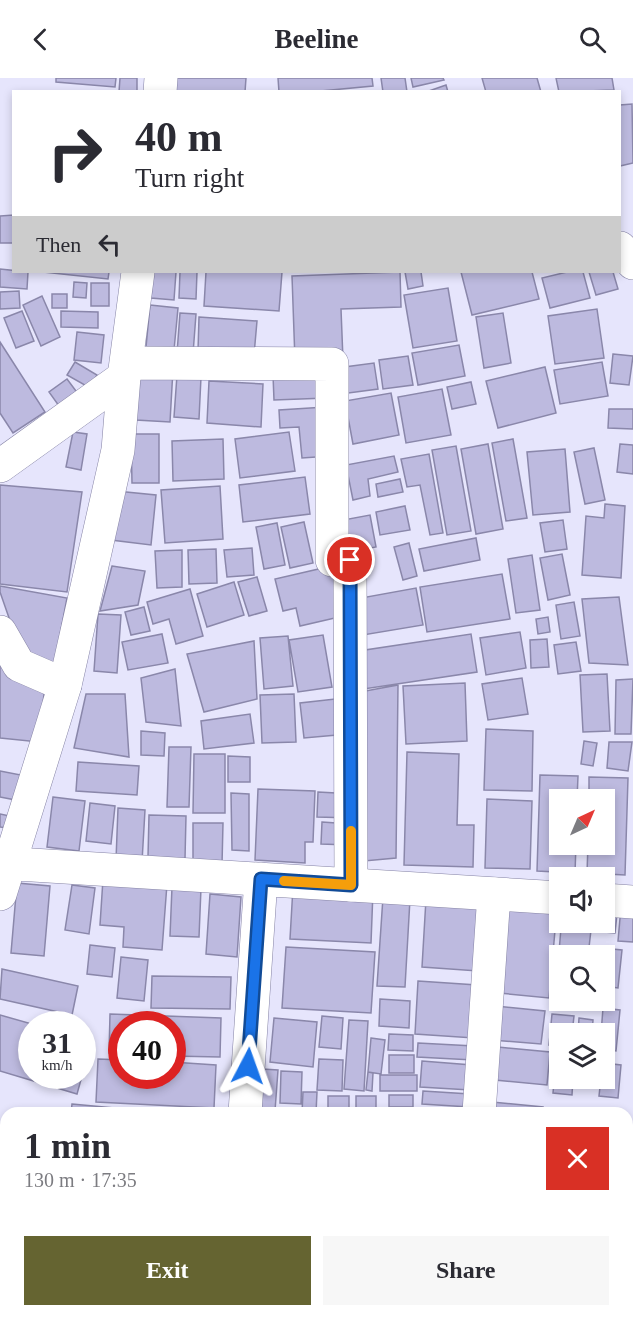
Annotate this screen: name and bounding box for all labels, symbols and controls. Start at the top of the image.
icon: back [24,23,57,56]
icon: search [576,23,609,56]
text: Beeline [275,24,358,54]
icon: right [36,114,114,192]
text: 40 m [135,114,223,160]
text: Turn right [135,163,244,193]
icon: left [93,228,126,261]
text: Then [36,232,81,257]
pin [324,534,375,585]
icon: arrive [333,543,366,576]
north arrow [549,789,615,855]
map controls [549,789,615,1089]
button: sound [549,867,615,933]
button: search [549,945,615,1011]
speed limit sign: 40 [108,1011,186,1089]
button: layers [549,1023,615,1089]
text: 31 [42,1026,72,1059]
position arrow [216,1034,280,1098]
text: km/h [42,1057,72,1073]
text: 1 min [24,1126,111,1166]
button: close [546,1127,609,1190]
text: 130 m · 17:35 [24,1169,137,1191]
button: Exit [24,1236,311,1305]
button: Share [323,1236,609,1305]

